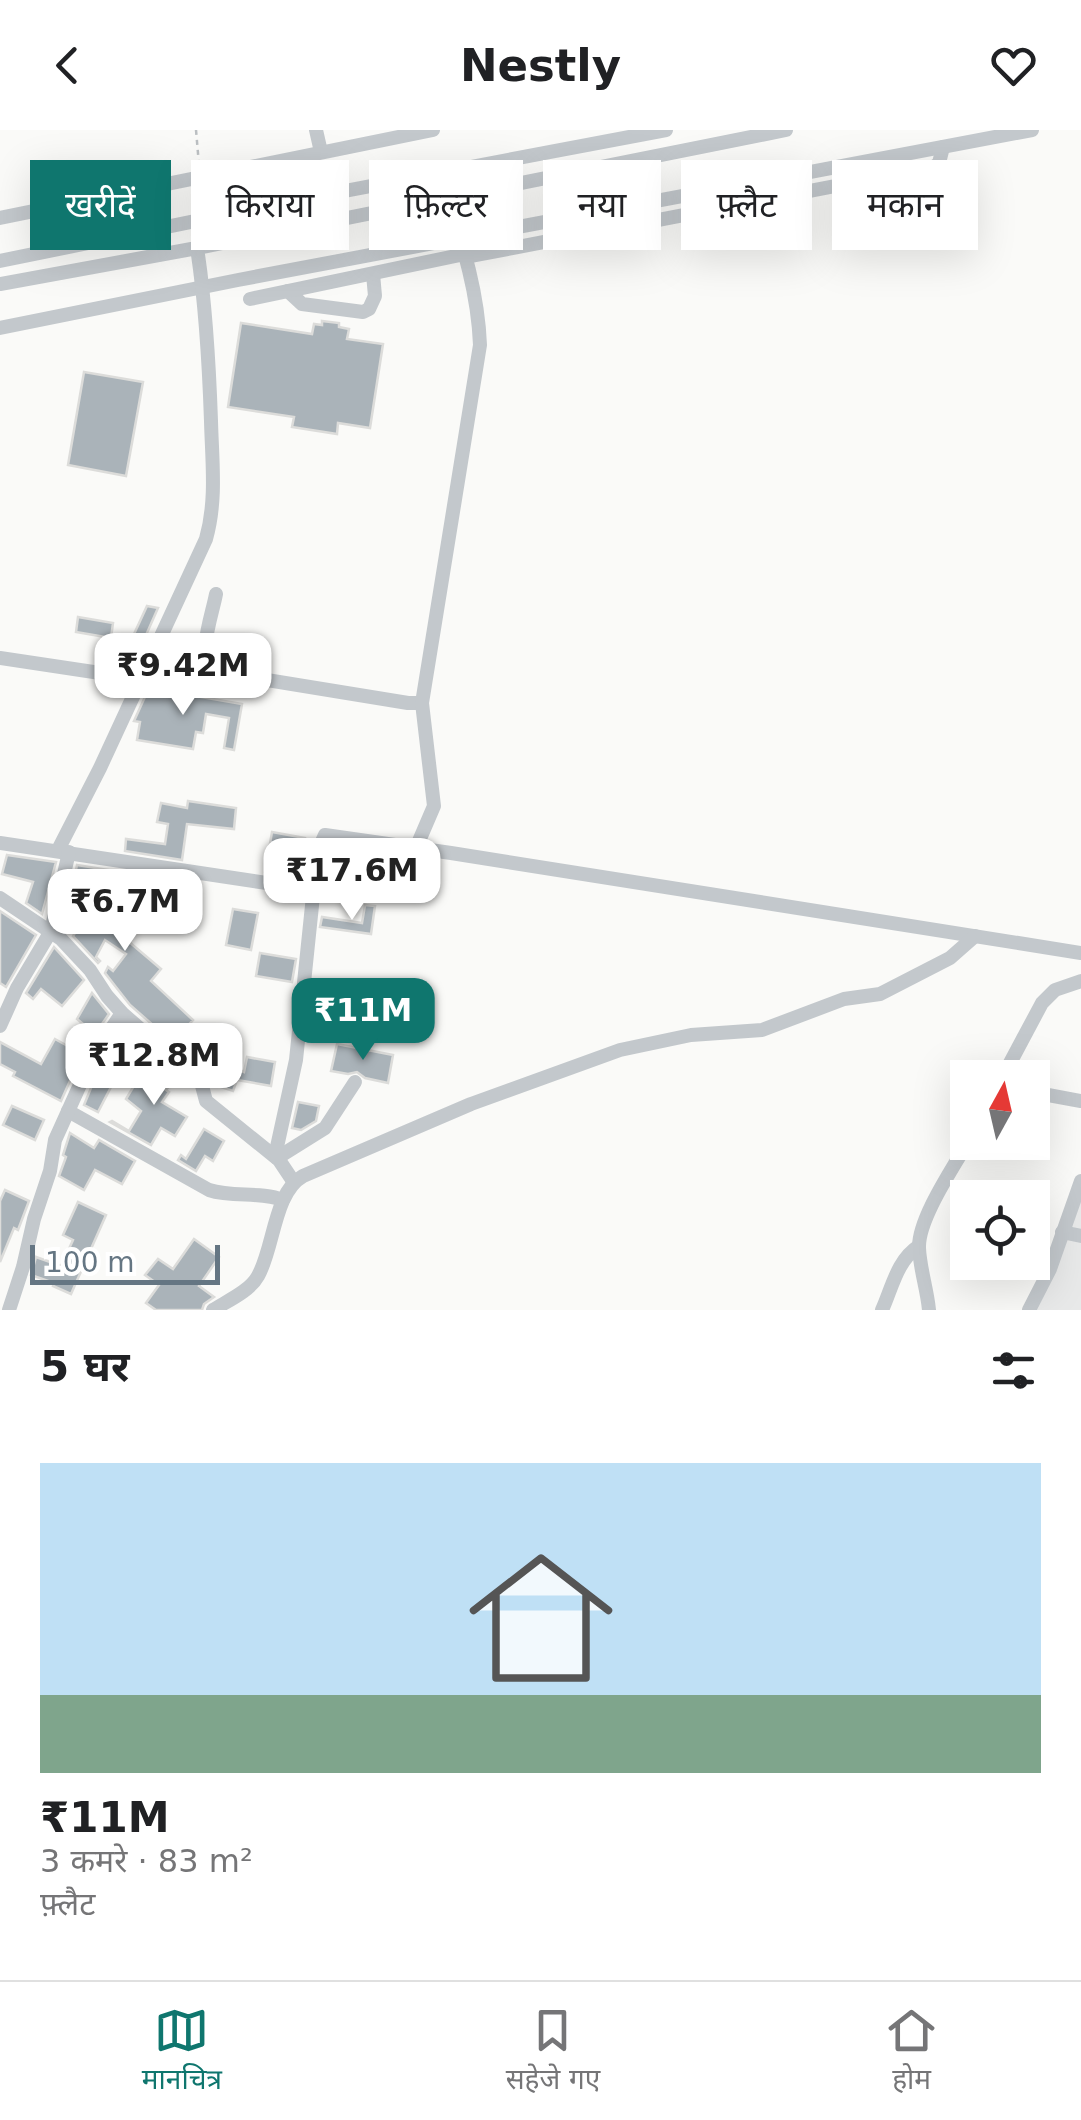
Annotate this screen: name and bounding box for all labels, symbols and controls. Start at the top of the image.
icon: back [40,38,95,93]
icon: heart [986,38,1041,93]
text: Nestly [460,39,621,92]
chip: खरीदें [30,160,171,250]
chip: किराया [191,160,349,250]
chip: फ़िल्टर [369,160,523,250]
chip: नया [543,160,661,250]
chip: फ़्लैट [681,160,812,250]
chip: मकान [832,160,978,250]
pin: ₹9.42M [102,633,264,718]
text: ₹9.42M [116,646,250,684]
pin: ₹17.6M [271,838,433,923]
text: ₹17.6M [285,851,419,889]
pin: ₹6.7M [55,869,195,954]
text: ₹6.7M [70,882,180,920]
pin: ₹11M [304,978,422,1063]
text: ₹11M [314,991,412,1029]
pin: ₹12.8M [73,1023,235,1108]
text: ₹12.8M [87,1036,221,1074]
north arrow [950,1060,1050,1160]
map controls [950,1060,1050,1280]
button: locate [950,1180,1050,1280]
scale bar [30,1240,220,1284]
text: 100 m [45,1246,135,1279]
text: 5 घर [40,1342,130,1391]
icon: filters [986,1343,1041,1398]
icon: home [451,1528,631,1708]
text: ₹11M [40,1793,169,1842]
text: 3 कमरे · 83 m² [40,1842,253,1880]
text: फ़्लैट [40,1885,95,1923]
tab: मानचित्र [142,2003,222,2100]
tab: सहेजे गए [506,2003,600,2100]
tab: होम [884,2003,939,2100]

